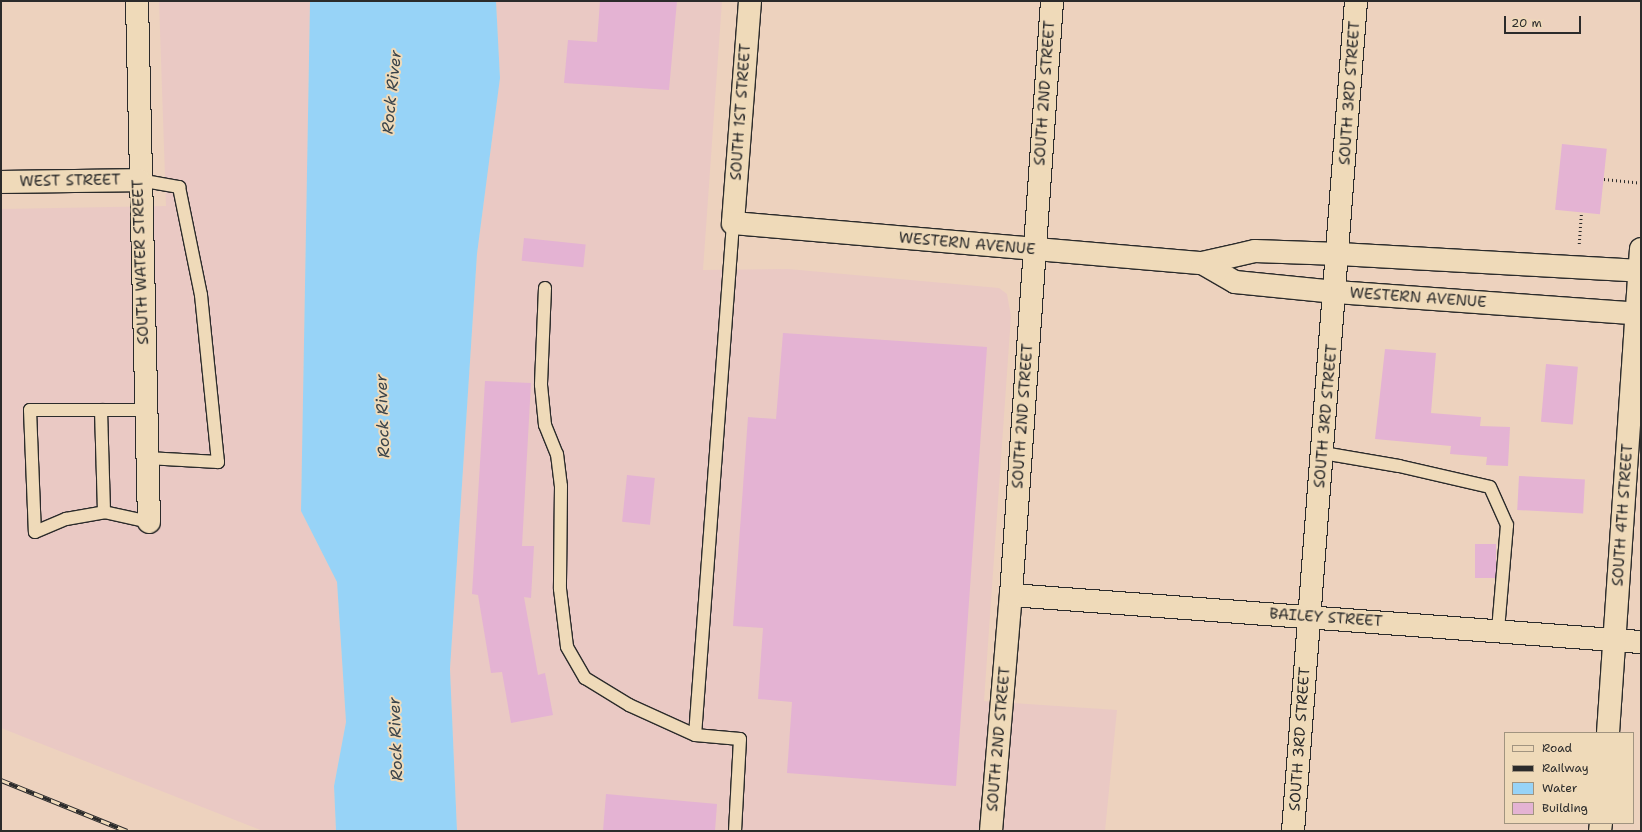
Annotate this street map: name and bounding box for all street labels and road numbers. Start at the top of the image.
street label: SOUTH 2ND STREET [1031,20,1059,166]
street label: SOUTH 3RD STREET [1336,20,1364,166]
street label: SOUTH 1ST STREET [727,43,755,181]
street label: WEST STREET [19,171,121,191]
street label: SOUTH WATER STREET [129,179,153,345]
street label: WESTERN AVENUE [898,229,1036,259]
street label: WESTERN AVENUE [1349,284,1487,312]
street label: SOUTH 2ND STREET [1009,343,1037,489]
street label: SOUTH 3RD STREET [1311,343,1341,489]
street label: SOUTH 4TH STREET [1609,443,1637,587]
street label: BAILEY STREET [1269,605,1383,631]
street label: SOUTH 2ND STREET [984,666,1014,812]
street label: SOUTH 3RD STREET [1286,666,1314,812]

